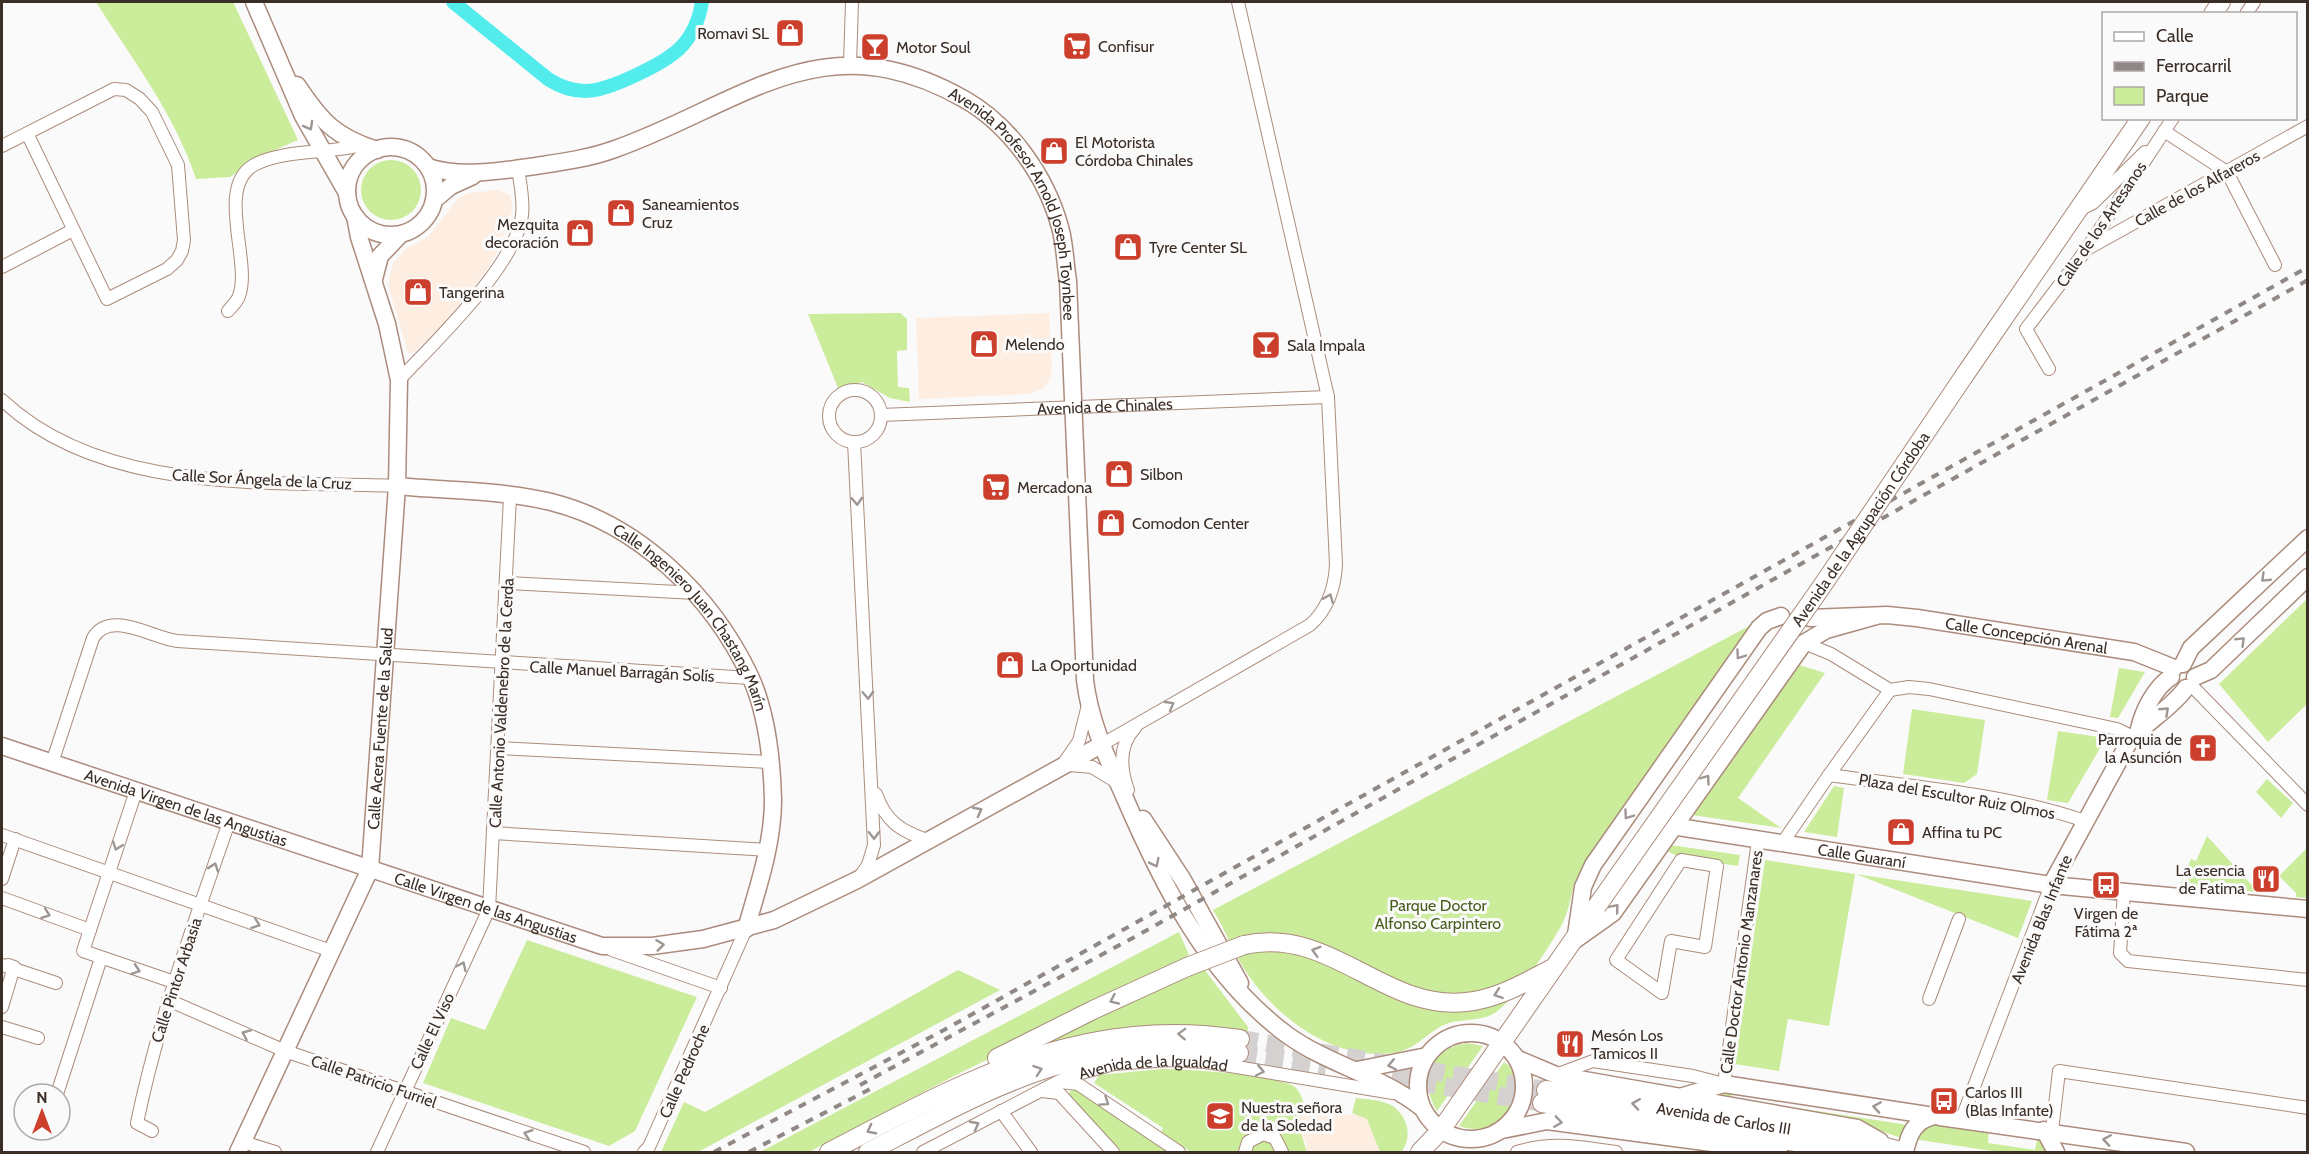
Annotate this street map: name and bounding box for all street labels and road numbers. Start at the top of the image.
street label: Avenida Profesor Arnold Joseph Toynbee [945,84,1079,321]
street label: Calle de los Alfareros [2131,146,2263,231]
street label: Calle de los Artesanos [2052,158,2151,291]
street label: Avenida de Chinales [1037,394,1173,419]
street label: Avenida de la Agrupación Córdoba [1788,428,1934,630]
street label: Calle Sor Ángela de la Cruz [172,465,353,494]
street label: Calle Ingeniero Juan Chastang Marín [609,520,771,713]
street label: Calle Antonio Valdenebro de la Cerda [485,577,518,828]
street label: Calle Concepción Arenal [1944,614,2109,658]
street label: Calle Acera Fuente de la Salud [364,627,397,830]
street label: Calle Manuel Barragán Solís [529,657,715,686]
street label: Avenida Virgen de las Angustias [82,765,290,851]
street label: Plaza del Escultor Ruiz Olmos [1857,770,2057,823]
street label: Calle Guaraní [1816,840,1907,872]
street label: Calle Doctor Antonio Manzanares [1716,849,1767,1075]
street label: Avenida Blas Infante [2007,852,2076,986]
street label: Calle Virgen de las Angustias [392,868,580,947]
street label: Calle Pintor Arbasia [147,915,206,1045]
street label: Calle El Viso [406,990,459,1073]
street label: Calle Pedroche [655,1021,714,1121]
street label: Calle Patricio Furriel [308,1051,439,1112]
street label: Avenida de la Igualdad [1076,1051,1229,1083]
street label: Avenida de Carlos III [1655,1099,1792,1139]

